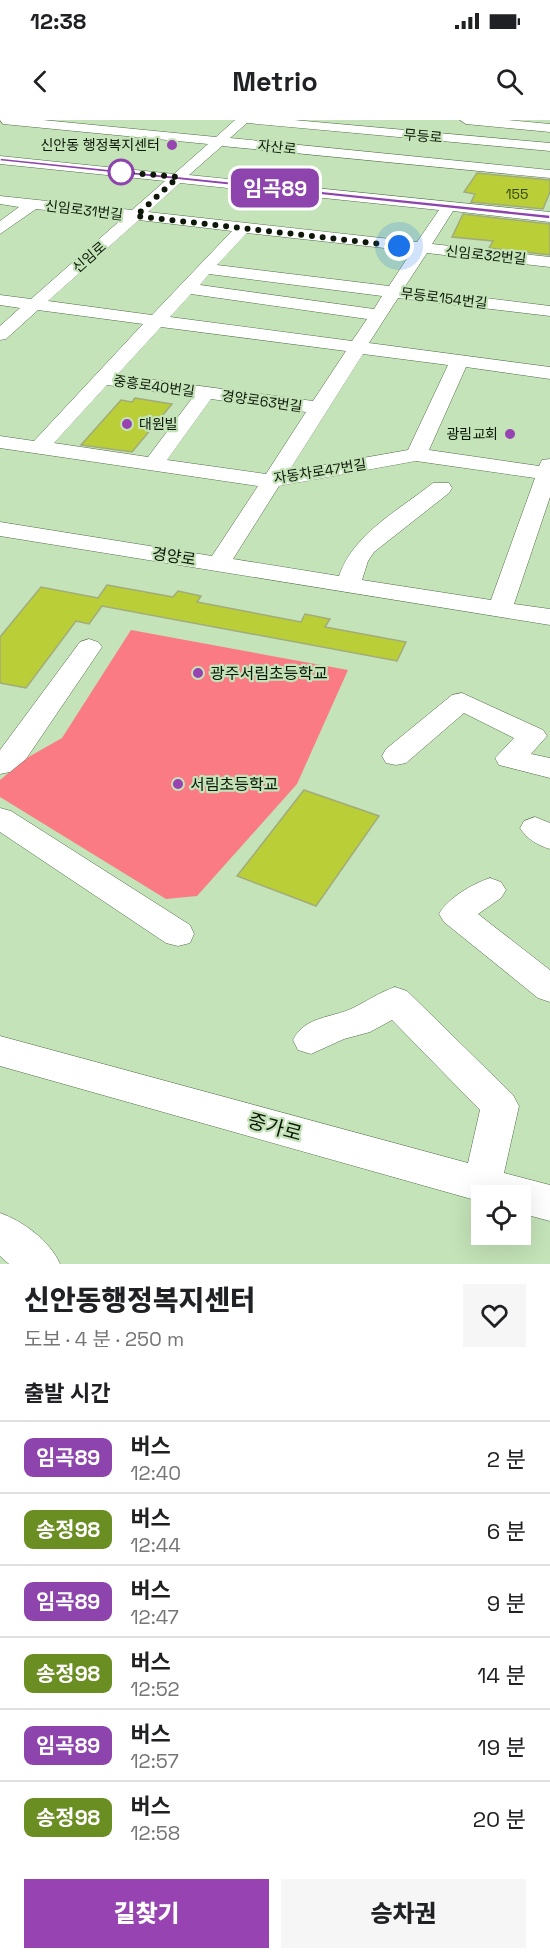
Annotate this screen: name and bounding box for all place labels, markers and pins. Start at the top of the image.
place label: 신안동 행정복지센터 [40,136,160,154]
marker: 신안동 행정복지센터 [165,138,179,152]
unlabelled marker [108,159,134,185]
place label: 대원빌 [139,415,178,433]
marker: 대원빌 [120,417,134,431]
place label: 광림교회 [446,425,498,443]
marker: 광림교회 [503,427,517,441]
place label: 광주서림초등학교 [210,663,328,684]
marker: 광주서림초등학교 [191,666,205,680]
place label: 서림초등학교 [190,774,278,795]
marker: 서림초등학교 [171,777,185,791]

